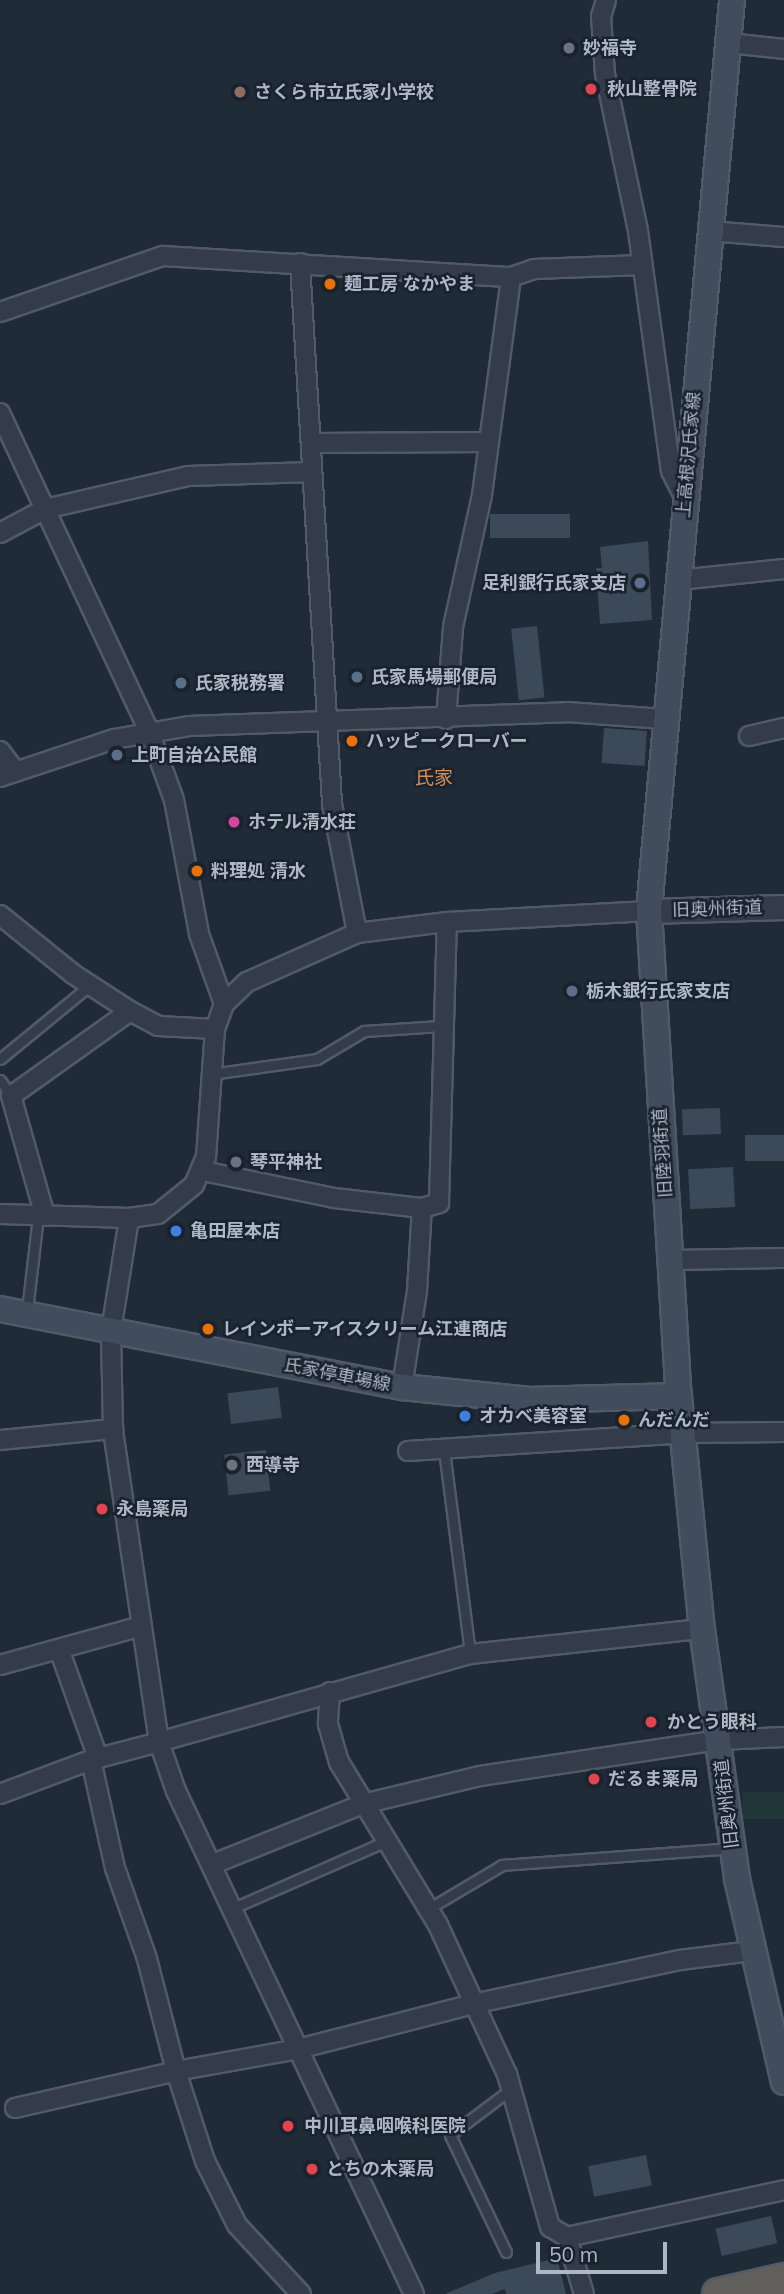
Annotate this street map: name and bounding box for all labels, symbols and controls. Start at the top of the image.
place label: 妙福寺 [583,37,637,59]
marker: 妙福寺 [561,40,577,56]
place label: 秋山整骨院 [607,78,697,100]
marker: 秋山整骨院 [581,79,601,99]
place label: さくら市立氏家小学校 [254,81,434,103]
marker: さくら市立氏家小学校 [232,84,248,100]
place label: 麺工房 なかやま [344,273,475,295]
marker: 麺工房 なかやま [322,276,338,292]
street label: 上高根沢氏家線 [673,391,705,519]
place label: 足利銀行氏家支店 [482,572,626,594]
marker: 足利銀行氏家支店 [632,575,648,591]
place label: 氏家馬場郵便局 [371,666,497,688]
marker: 氏家馬場郵便局 [349,669,365,685]
place label: 氏家税務署 [195,672,285,694]
marker: 氏家税務署 [173,675,189,691]
place label: ハッピークローバー [366,730,528,752]
marker: ハッピークローバー [344,733,360,749]
place label: 上町自治公民館 [131,744,257,766]
marker: 上町自治公民館 [109,747,125,763]
district label: 氏家 [415,767,453,789]
place label: ホテル清水荘 [248,811,356,833]
marker: ホテル清水荘 [226,814,242,830]
place label: 料理処 清水 [211,860,306,882]
marker: 料理処 清水 [189,863,205,879]
street label: 旧奥州街道 [672,897,762,921]
place label: 栃木銀行氏家支店 [586,980,730,1002]
marker: 栃木銀行氏家支店 [564,983,580,999]
street label: 旧陸羽街道 [649,1107,677,1199]
place label: 琴平神社 [250,1151,322,1173]
marker: 琴平神社 [228,1154,244,1170]
place label: 亀田屋本店 [190,1220,280,1242]
marker: 亀田屋本店 [168,1223,184,1239]
place label: レインボーアイスクリーム江連商店 [222,1318,510,1340]
marker: レインボーアイスクリーム江連商店 [200,1321,216,1337]
street label: 氏家停車場線 [282,1354,392,1396]
place label: オカベ美容室 [479,1405,587,1427]
marker: オカベ美容室 [457,1408,473,1424]
place label: んだんだ [638,1409,710,1431]
marker: んだんだ [616,1412,632,1428]
place label: 西導寺 [246,1454,300,1476]
marker: 西導寺 [224,1457,240,1473]
place label: 永島薬局 [116,1498,188,1520]
marker: 永島薬局 [94,1501,110,1517]
place label: かとう眼科 [667,1711,757,1733]
marker: かとう眼科 [641,1712,661,1732]
street label: 旧奥州街道 [711,1758,743,1850]
place label: だるま薬局 [608,1768,698,1790]
marker: だるま薬局 [586,1771,602,1787]
place label: 中川耳鼻咽喉科医院 [304,2115,466,2137]
marker: 中川耳鼻咽喉科医院 [278,2116,298,2136]
place label: とちの木薬局 [326,2158,434,2180]
marker: とちの木薬局 [304,2161,320,2177]
scale bar [539,2228,670,2272]
text: 50 m [549,2241,598,2267]

